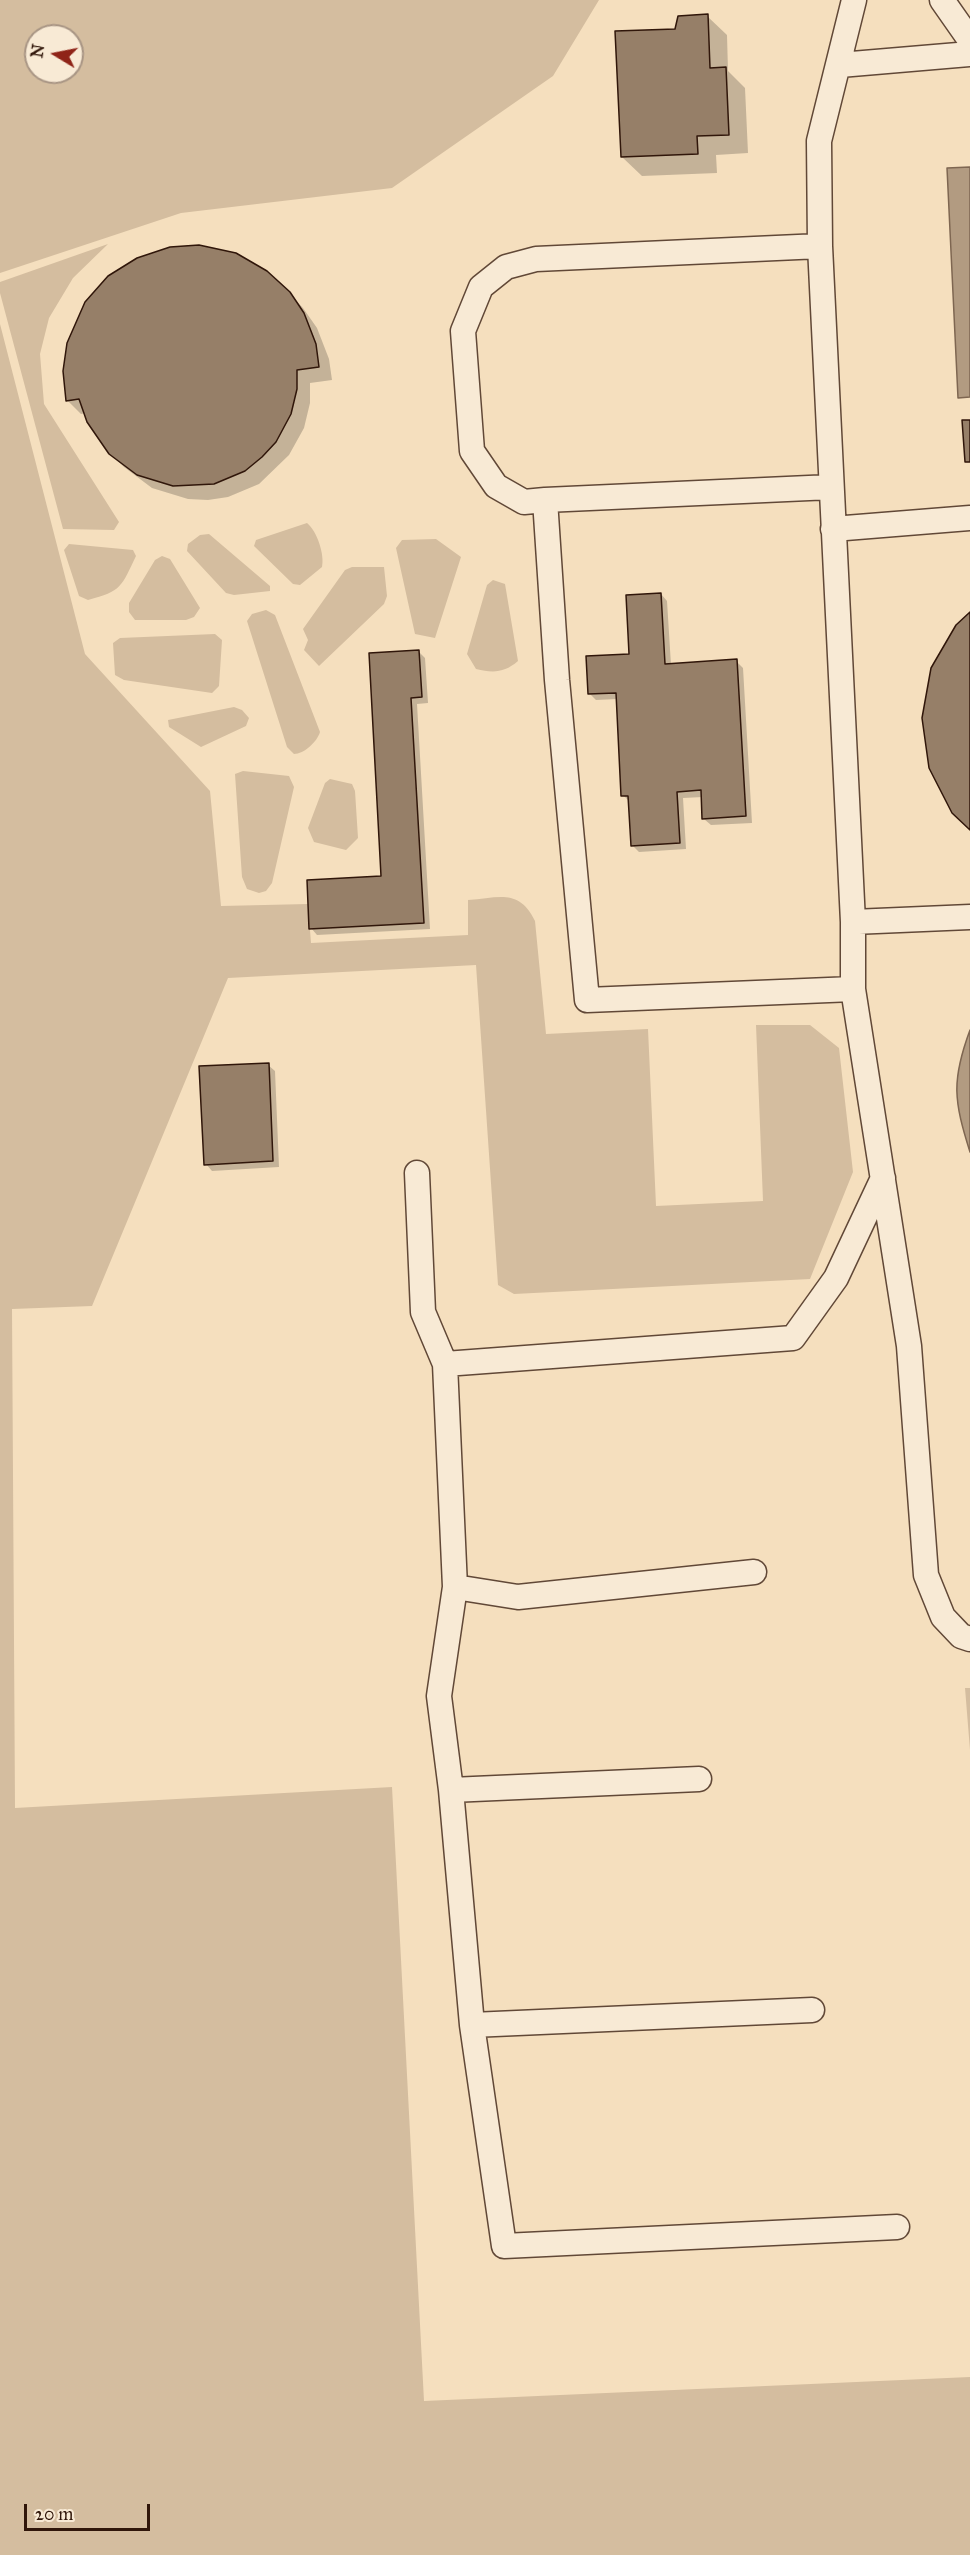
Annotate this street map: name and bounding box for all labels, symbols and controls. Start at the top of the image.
north arrow [24,24,84,84]
text: N [27,43,48,59]
scale bar [27,2492,153,2530]
text: 20 m [35,2503,73,2525]

